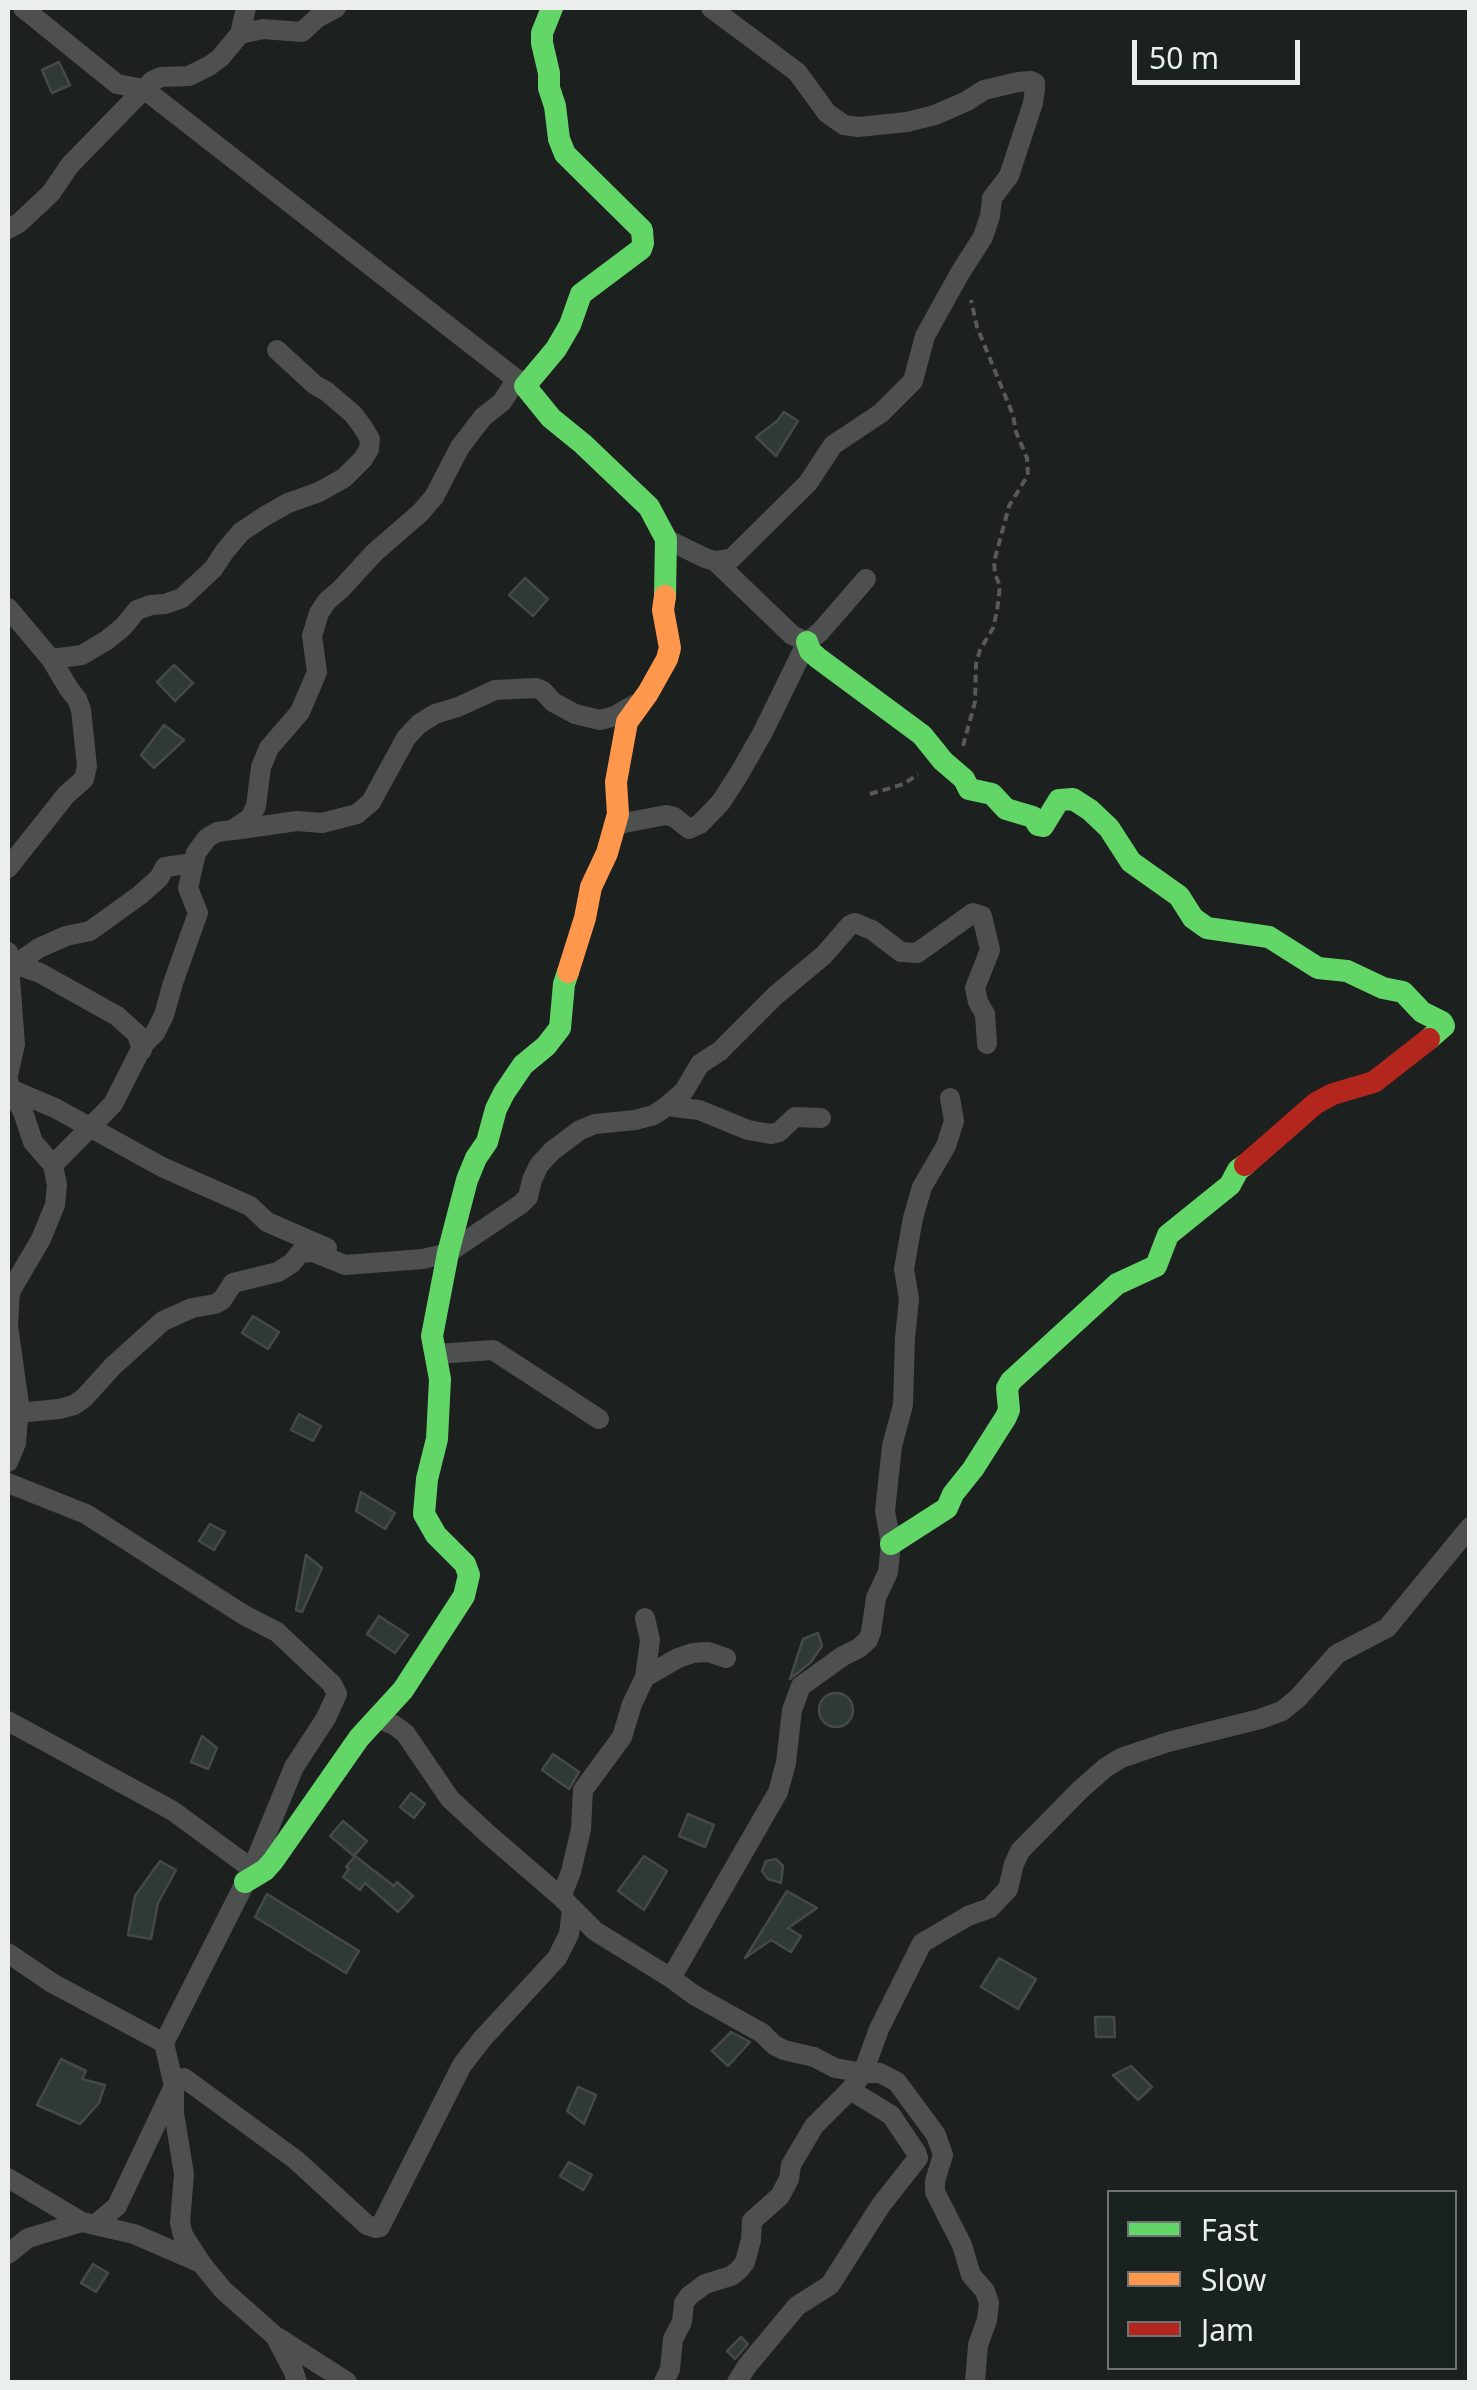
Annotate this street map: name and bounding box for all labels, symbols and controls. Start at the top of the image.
scale bar [1137,20,1304,82]
text: 50 m [1149,37,1219,78]
legend [1107,2190,1457,2370]
text: Fast [1201,2209,1259,2250]
text: Slow [1201,2259,1266,2300]
text: Jam [1201,2309,1254,2350]

